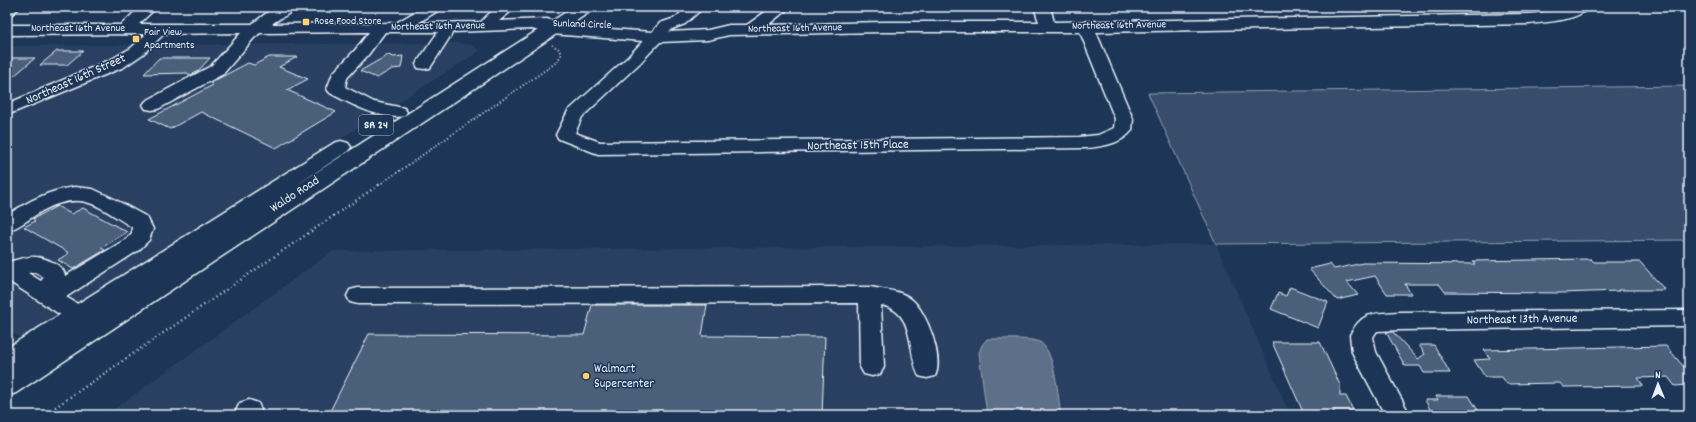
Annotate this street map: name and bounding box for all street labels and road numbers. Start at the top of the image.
street label: Sunland Circle [552,16,612,34]
street label: Northeast 16th Avenue [1072,17,1166,35]
street label: Northeast 16th Avenue [391,18,485,36]
street label: Northeast 16th Avenue [748,20,842,38]
street label: Northeast 16th Avenue [31,21,125,37]
street label: Northeast 16th Street [23,49,129,111]
road number: SR 24 [359,115,393,135]
street label: Northeast 15th Place [807,136,909,156]
street label: Waldo Road [266,172,324,218]
street label: Northeast 13th Avenue [1466,310,1578,330]

